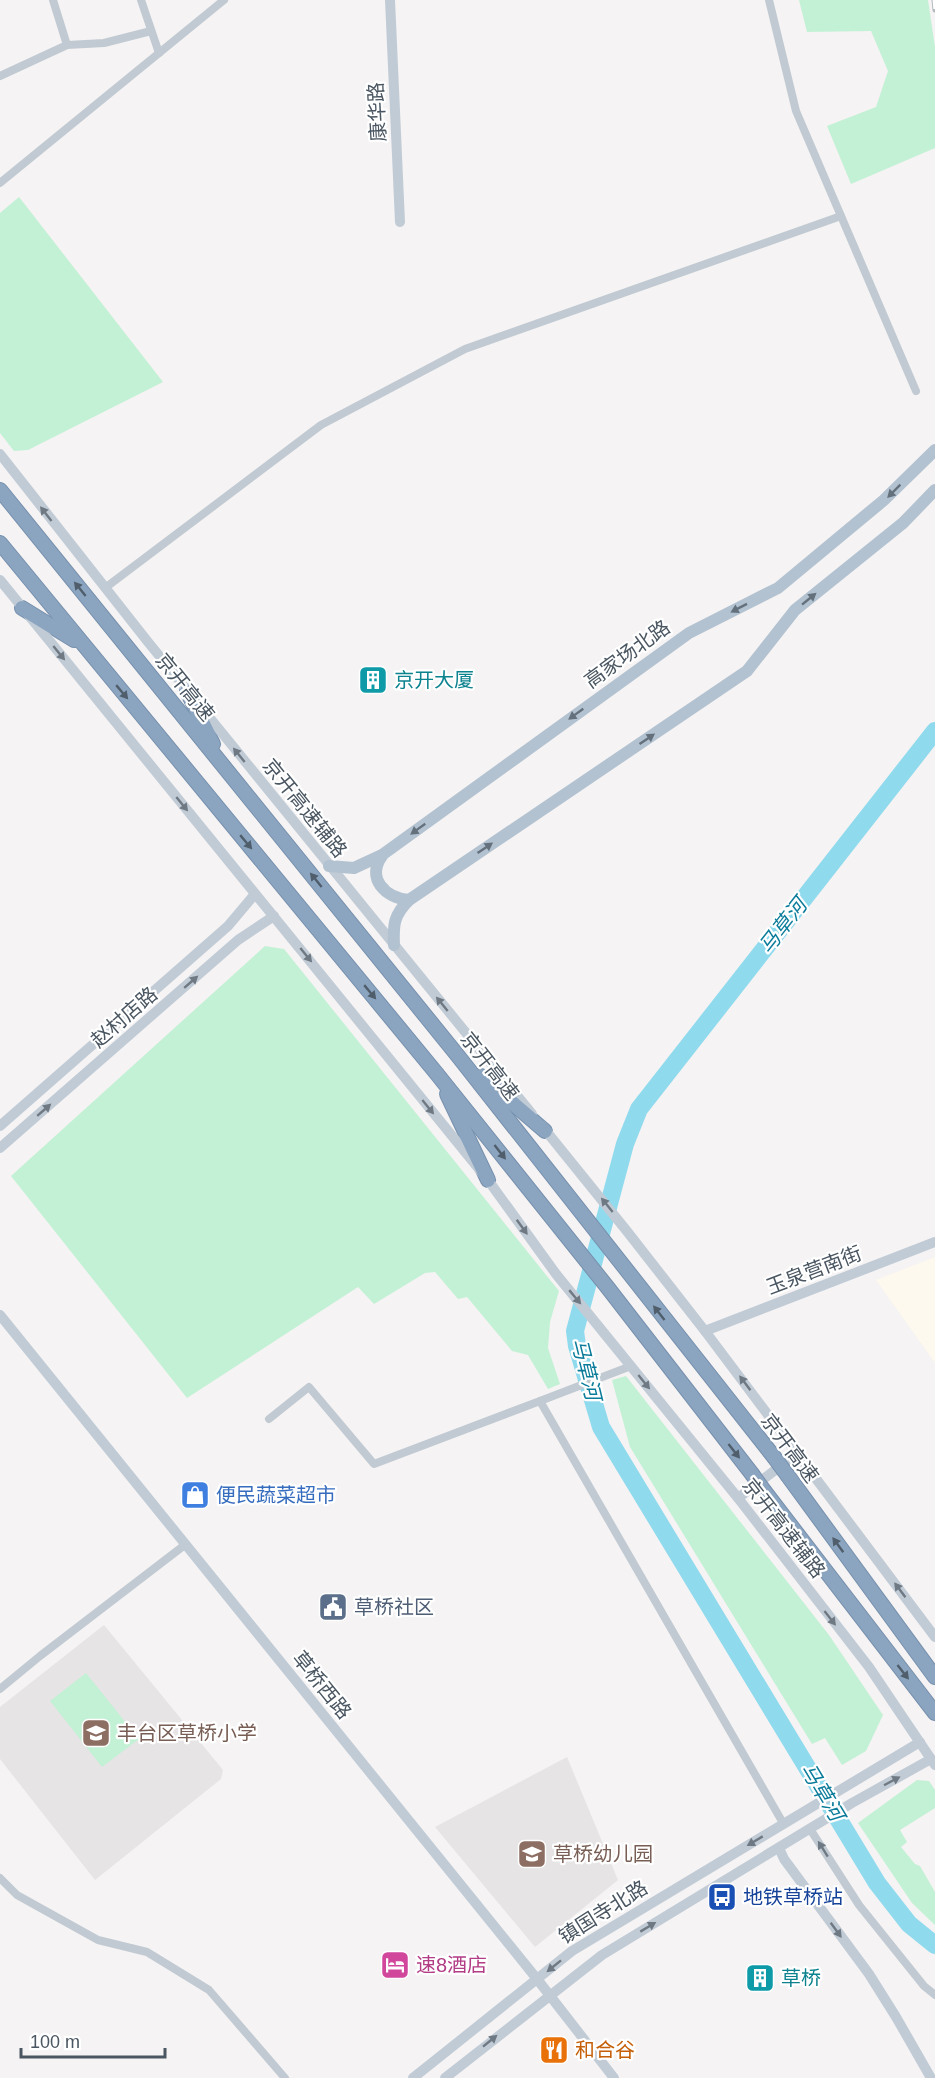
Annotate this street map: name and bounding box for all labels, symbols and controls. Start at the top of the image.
street label: 康华路 [364,81,390,143]
one-way arrow [887,483,901,497]
one-way arrow [40,506,52,521]
one-way arrow [74,582,87,597]
one-way arrow [801,593,817,606]
one-way arrow [730,603,747,613]
street label: 高家场北路 [580,616,674,692]
one-way arrow [52,645,65,660]
street label: 京开高速 [151,649,219,725]
building icon: 京开大厦 [357,664,389,696]
place label: 京开大厦 [394,669,474,691]
one-way arrow [115,684,128,700]
one-way arrow [569,708,584,720]
one-way arrow [639,734,655,745]
one-way arrow [234,748,246,763]
street label: 京开高速辅路 [259,754,351,862]
one-way arrow [176,796,189,812]
one-way arrow [411,823,427,835]
one-way arrow [239,834,252,849]
one-way arrow [477,842,493,854]
one-way arrow [310,873,323,888]
water label: 马草河 [754,891,814,958]
one-way arrow [299,947,312,963]
one-way arrow [183,976,198,989]
street label: 赵村店路 [87,982,161,1052]
one-way arrow [363,985,376,1000]
one-way arrow [436,996,449,1012]
street label: 京开高速 [457,1028,523,1104]
one-way arrow [422,1099,435,1115]
one-way arrow [36,1104,51,1117]
one-way arrow [493,1145,505,1160]
one-way arrow [601,1198,613,1213]
one-way arrow [516,1218,528,1234]
street label: 玉泉营南街 [763,1242,865,1298]
one-way arrow [568,1289,581,1304]
one-way arrow [653,1305,666,1321]
water label: 马草河 [568,1336,606,1406]
one-way arrow [638,1375,650,1390]
one-way arrow [740,1376,752,1391]
street label: 京开高速 [757,1409,823,1487]
one-way arrow [727,1443,740,1459]
street label: 京开高速辅路 [738,1474,830,1582]
shop icon: 便民蔬菜超市 [179,1479,211,1511]
place label: 便民蔬菜超市 [216,1484,336,1506]
one-way arrow [833,1537,845,1552]
one-way arrow [894,1582,906,1598]
public building icon: 草桥社区 [317,1591,349,1623]
place label: 草桥社区 [354,1596,434,1618]
one-way arrow [824,1610,836,1625]
street label: 草桥西路 [288,1647,356,1723]
one-way arrow [897,1664,909,1679]
school or university icon: 丰台区草桥小学 [80,1717,112,1749]
place label: 丰台区草桥小学 [117,1722,257,1744]
water label: 马草河 [796,1759,851,1828]
one-way arrow [884,1776,901,1786]
one-way arrow [747,1835,763,1846]
school or university icon: 草桥幼儿园 [516,1838,548,1870]
one-way arrow [818,1841,829,1857]
place label: 草桥幼儿园 [553,1843,653,1865]
street label: 镇国寺北路 [555,1876,651,1948]
bus stop icon: 地铁草桥站 [706,1881,738,1913]
place label: 地铁草桥站 [743,1886,843,1908]
one-way arrow [640,1921,656,1932]
one-way arrow [830,1923,842,1938]
hotel icon: 速8酒店 [379,1949,411,1981]
place label: 速8酒店 [416,1954,487,1976]
one-way arrow [546,1959,561,1971]
building icon: 草桥 [744,1962,776,1994]
place label: 草桥 [781,1967,821,1989]
scale bar [21,2021,165,2059]
text: 100 m [30,2032,80,2052]
restaurant icon: 和合谷 [538,2034,570,2066]
one-way arrow [482,2035,498,2048]
place label: 和合谷 [575,2039,635,2061]

